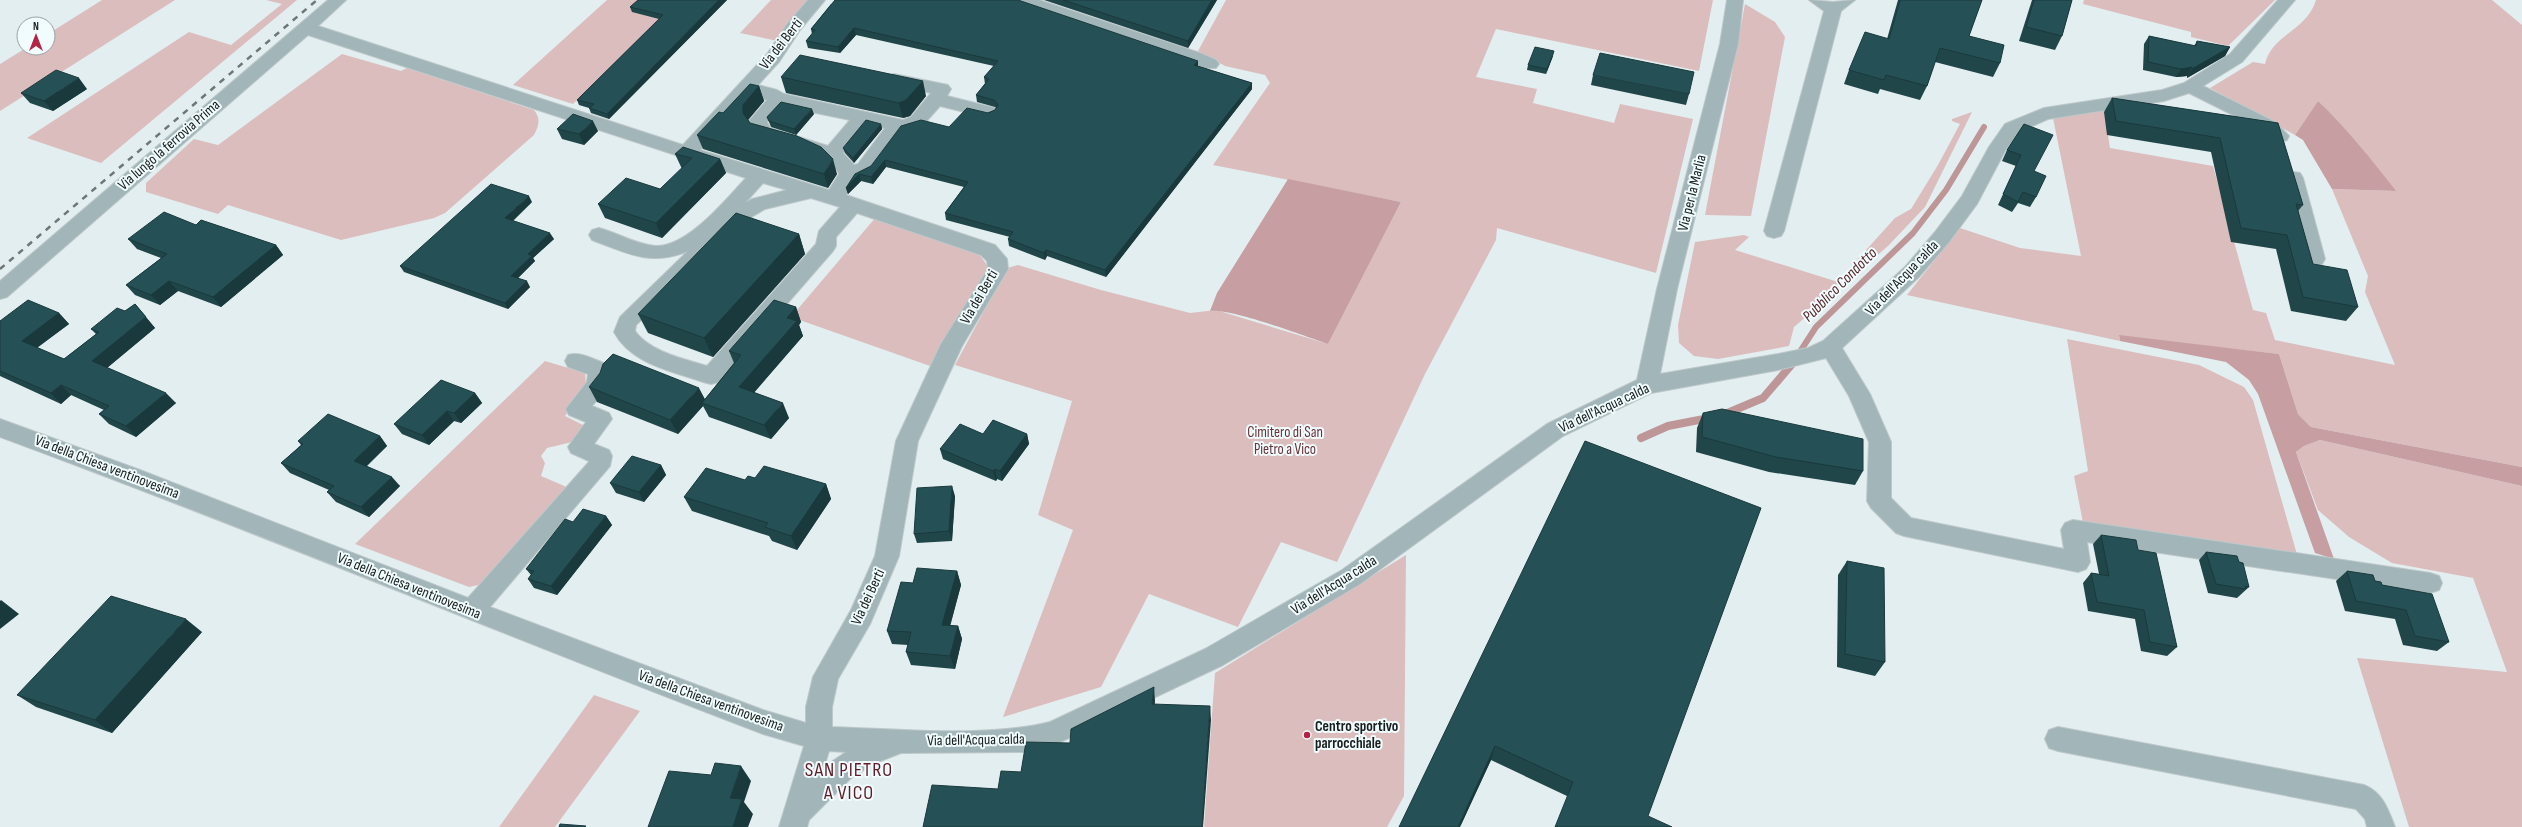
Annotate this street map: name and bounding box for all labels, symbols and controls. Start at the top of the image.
street label: Via dei Berti [755,14,807,73]
north arrow [16,16,56,56]
text: N [33,20,39,33]
street label: Via lungo la ferrovia Prima [114,95,224,194]
street label: Via per la Marlia [1673,153,1711,233]
street label: Via dell'Acqua calda [1861,236,1943,320]
water label: Pubblico Condotto [1799,244,1881,326]
street label: Via dei Berti [956,266,1002,328]
street label: Via dell'Acqua calda [1556,379,1652,437]
park label: Cimitero di San Pietro a Vico [1247,423,1323,459]
street label: Via della Chiesa ventinovesima [32,431,182,503]
street label: Via della Chiesa ventinovesima [334,549,484,624]
street label: Via dell'Acqua calda [1288,551,1381,619]
street label: Via dei Berti [847,566,889,628]
street label: Via della Chiesa ventinovesima [636,666,786,736]
place label: Centro sportivo parrocchiale [1315,717,1398,753]
street label: Via dell'Acqua calda [927,730,1025,750]
marker: Centro sportivo parrocchiale [1302,730,1312,740]
district label: SAN PIETRO A VICO [805,758,893,805]

